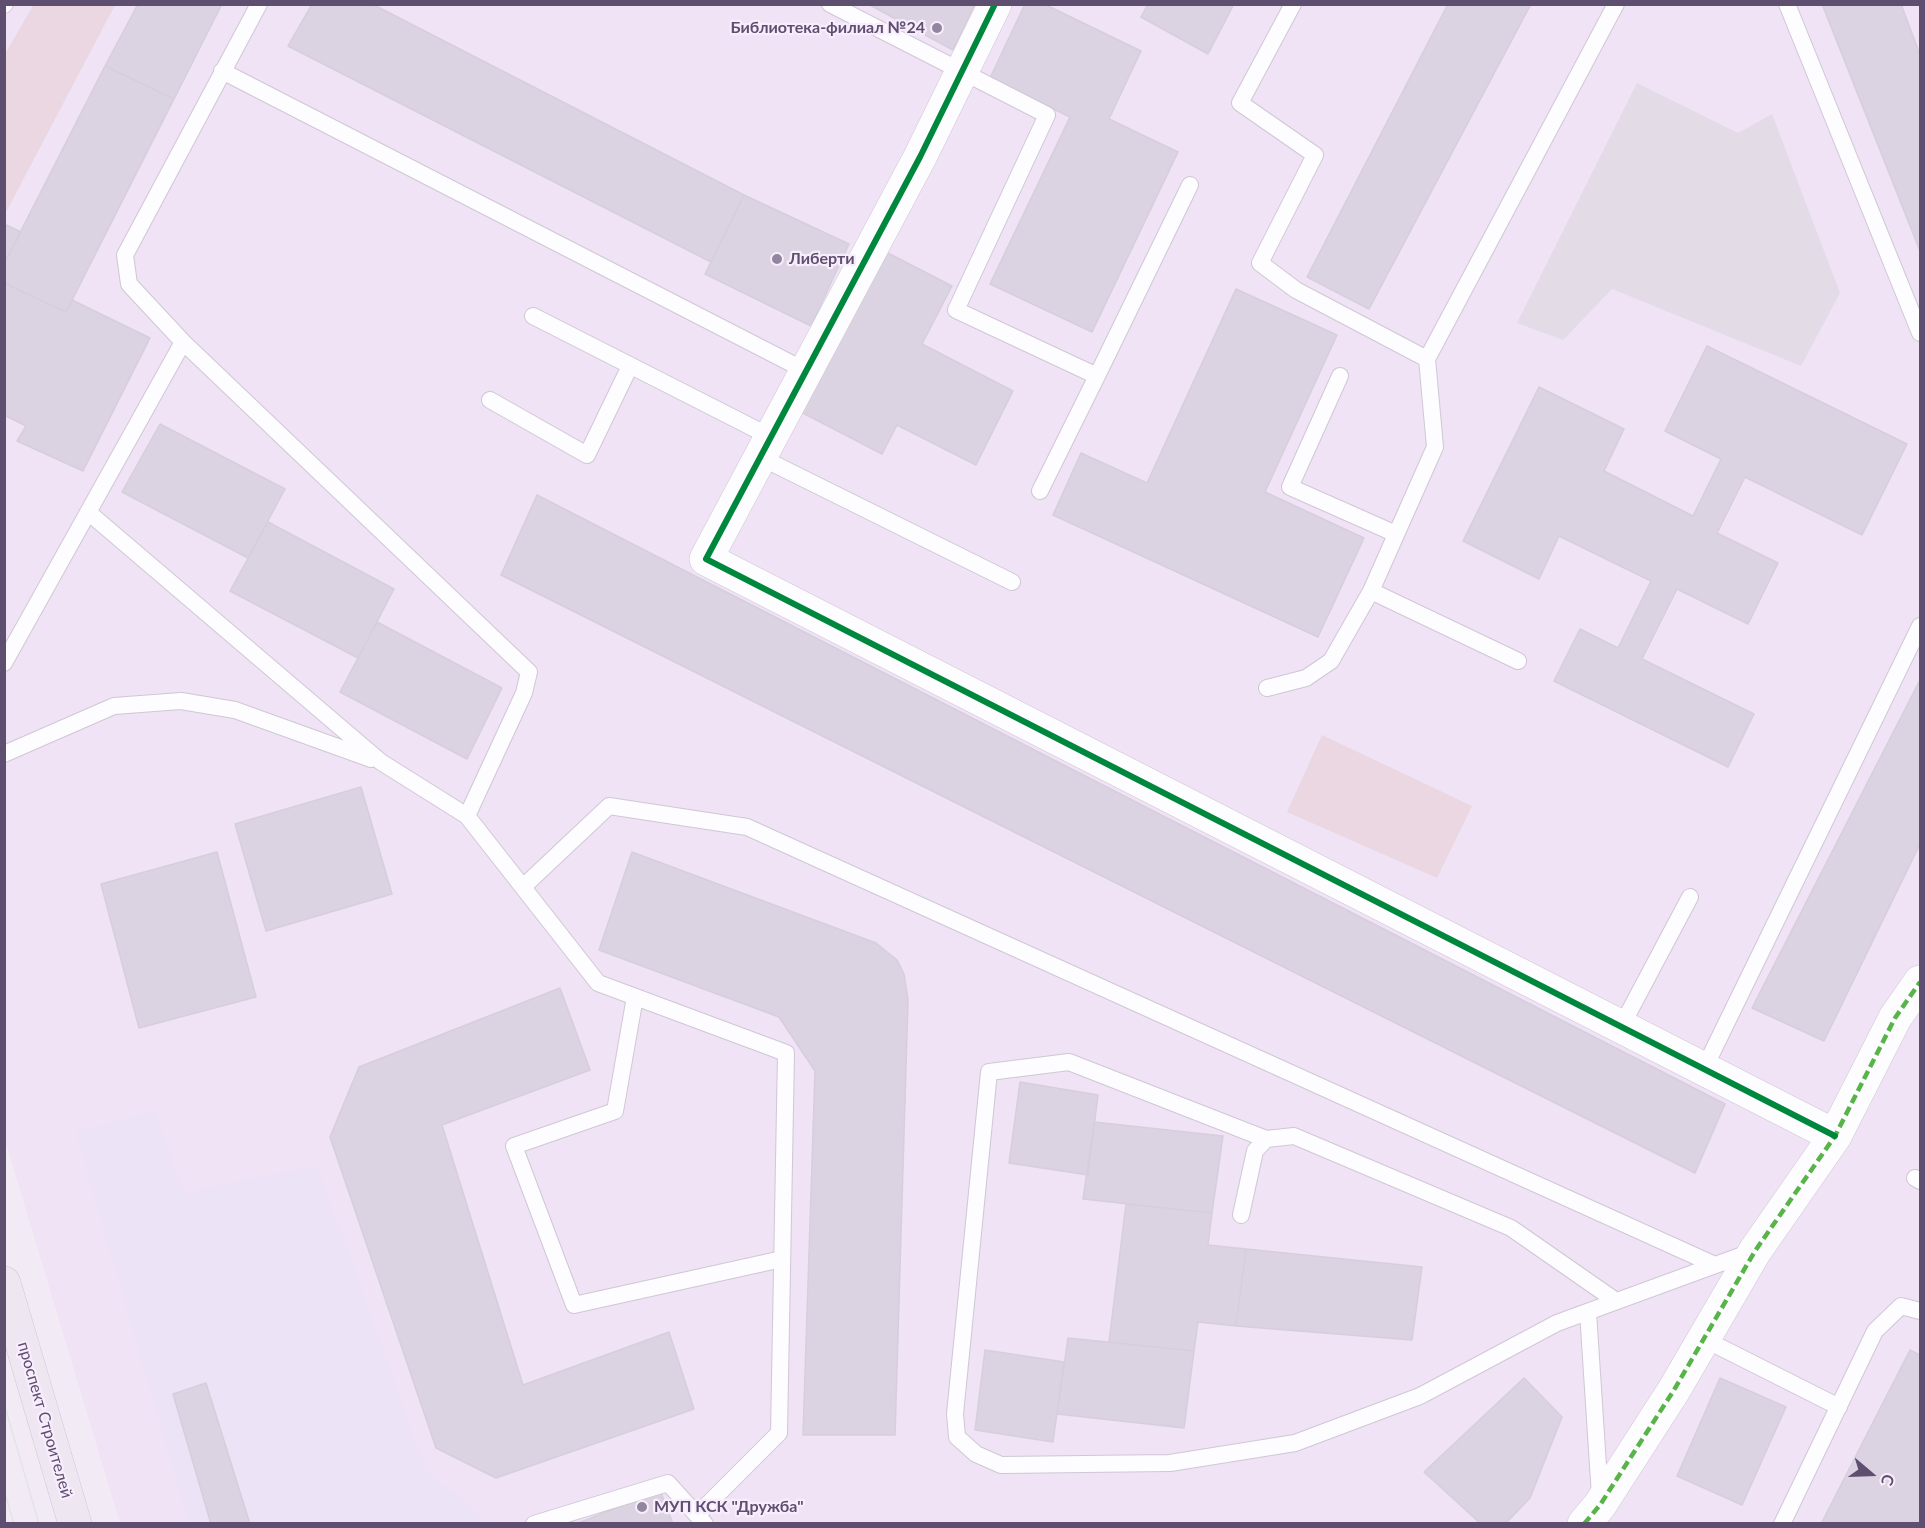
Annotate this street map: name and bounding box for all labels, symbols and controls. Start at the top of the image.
place label: Библиотека-филиал №24 [730,18,925,38]
marker: Библиотека-филиал №24 [930,21,944,35]
place label: Либерти [789,249,855,269]
marker: Либерти [770,252,784,266]
street label: проспект Строителей [14,1340,76,1500]
north arrow [1841,1444,1901,1504]
text: С [1878,1472,1899,1488]
place label: МУП КСК "Дружба" [654,1497,803,1517]
marker: МУП КСК "Дружба" [635,1500,649,1514]

